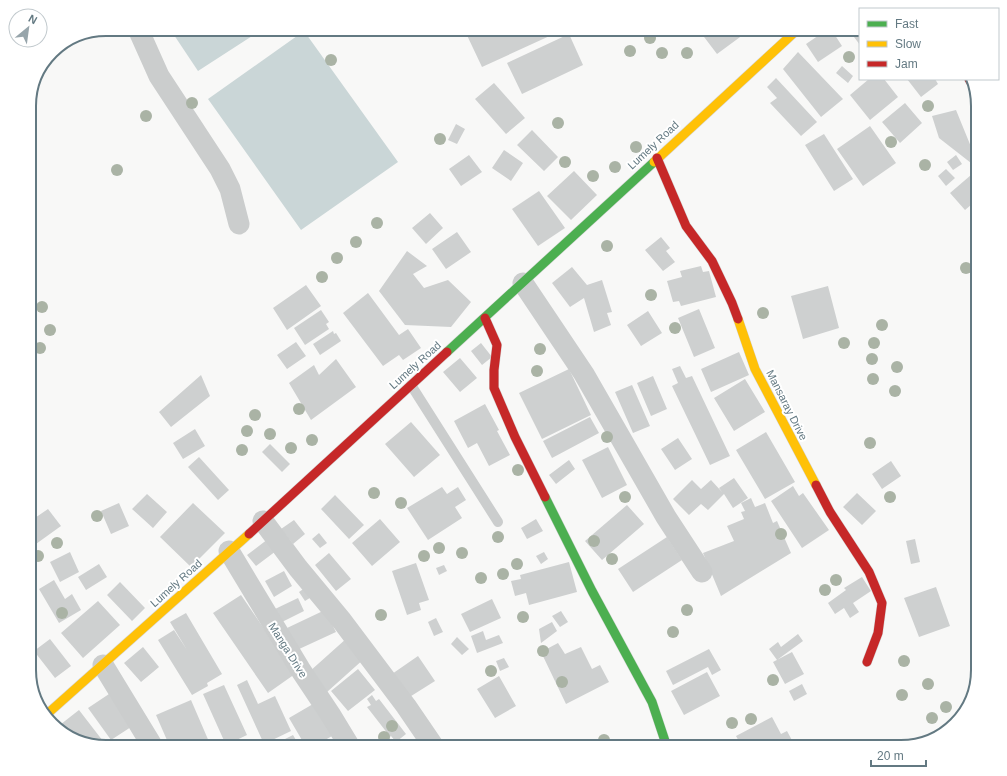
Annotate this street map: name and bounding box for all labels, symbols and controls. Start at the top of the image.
north arrow [8,8,48,48]
legend [859,8,999,80]
text: N [26,12,39,26]
text: Fast [895,17,919,31]
text: Slow [895,37,921,51]
text: Jam [895,57,918,71]
street label: Lumely Road [625,119,681,171]
street label: Lumely Road [387,339,443,391]
street label: Mansaray Drive [764,368,810,442]
street label: Lumely Road [148,557,204,609]
street label: Manga Drive [266,620,310,680]
scale bar [871,742,926,768]
text: 20 m [877,749,904,763]

